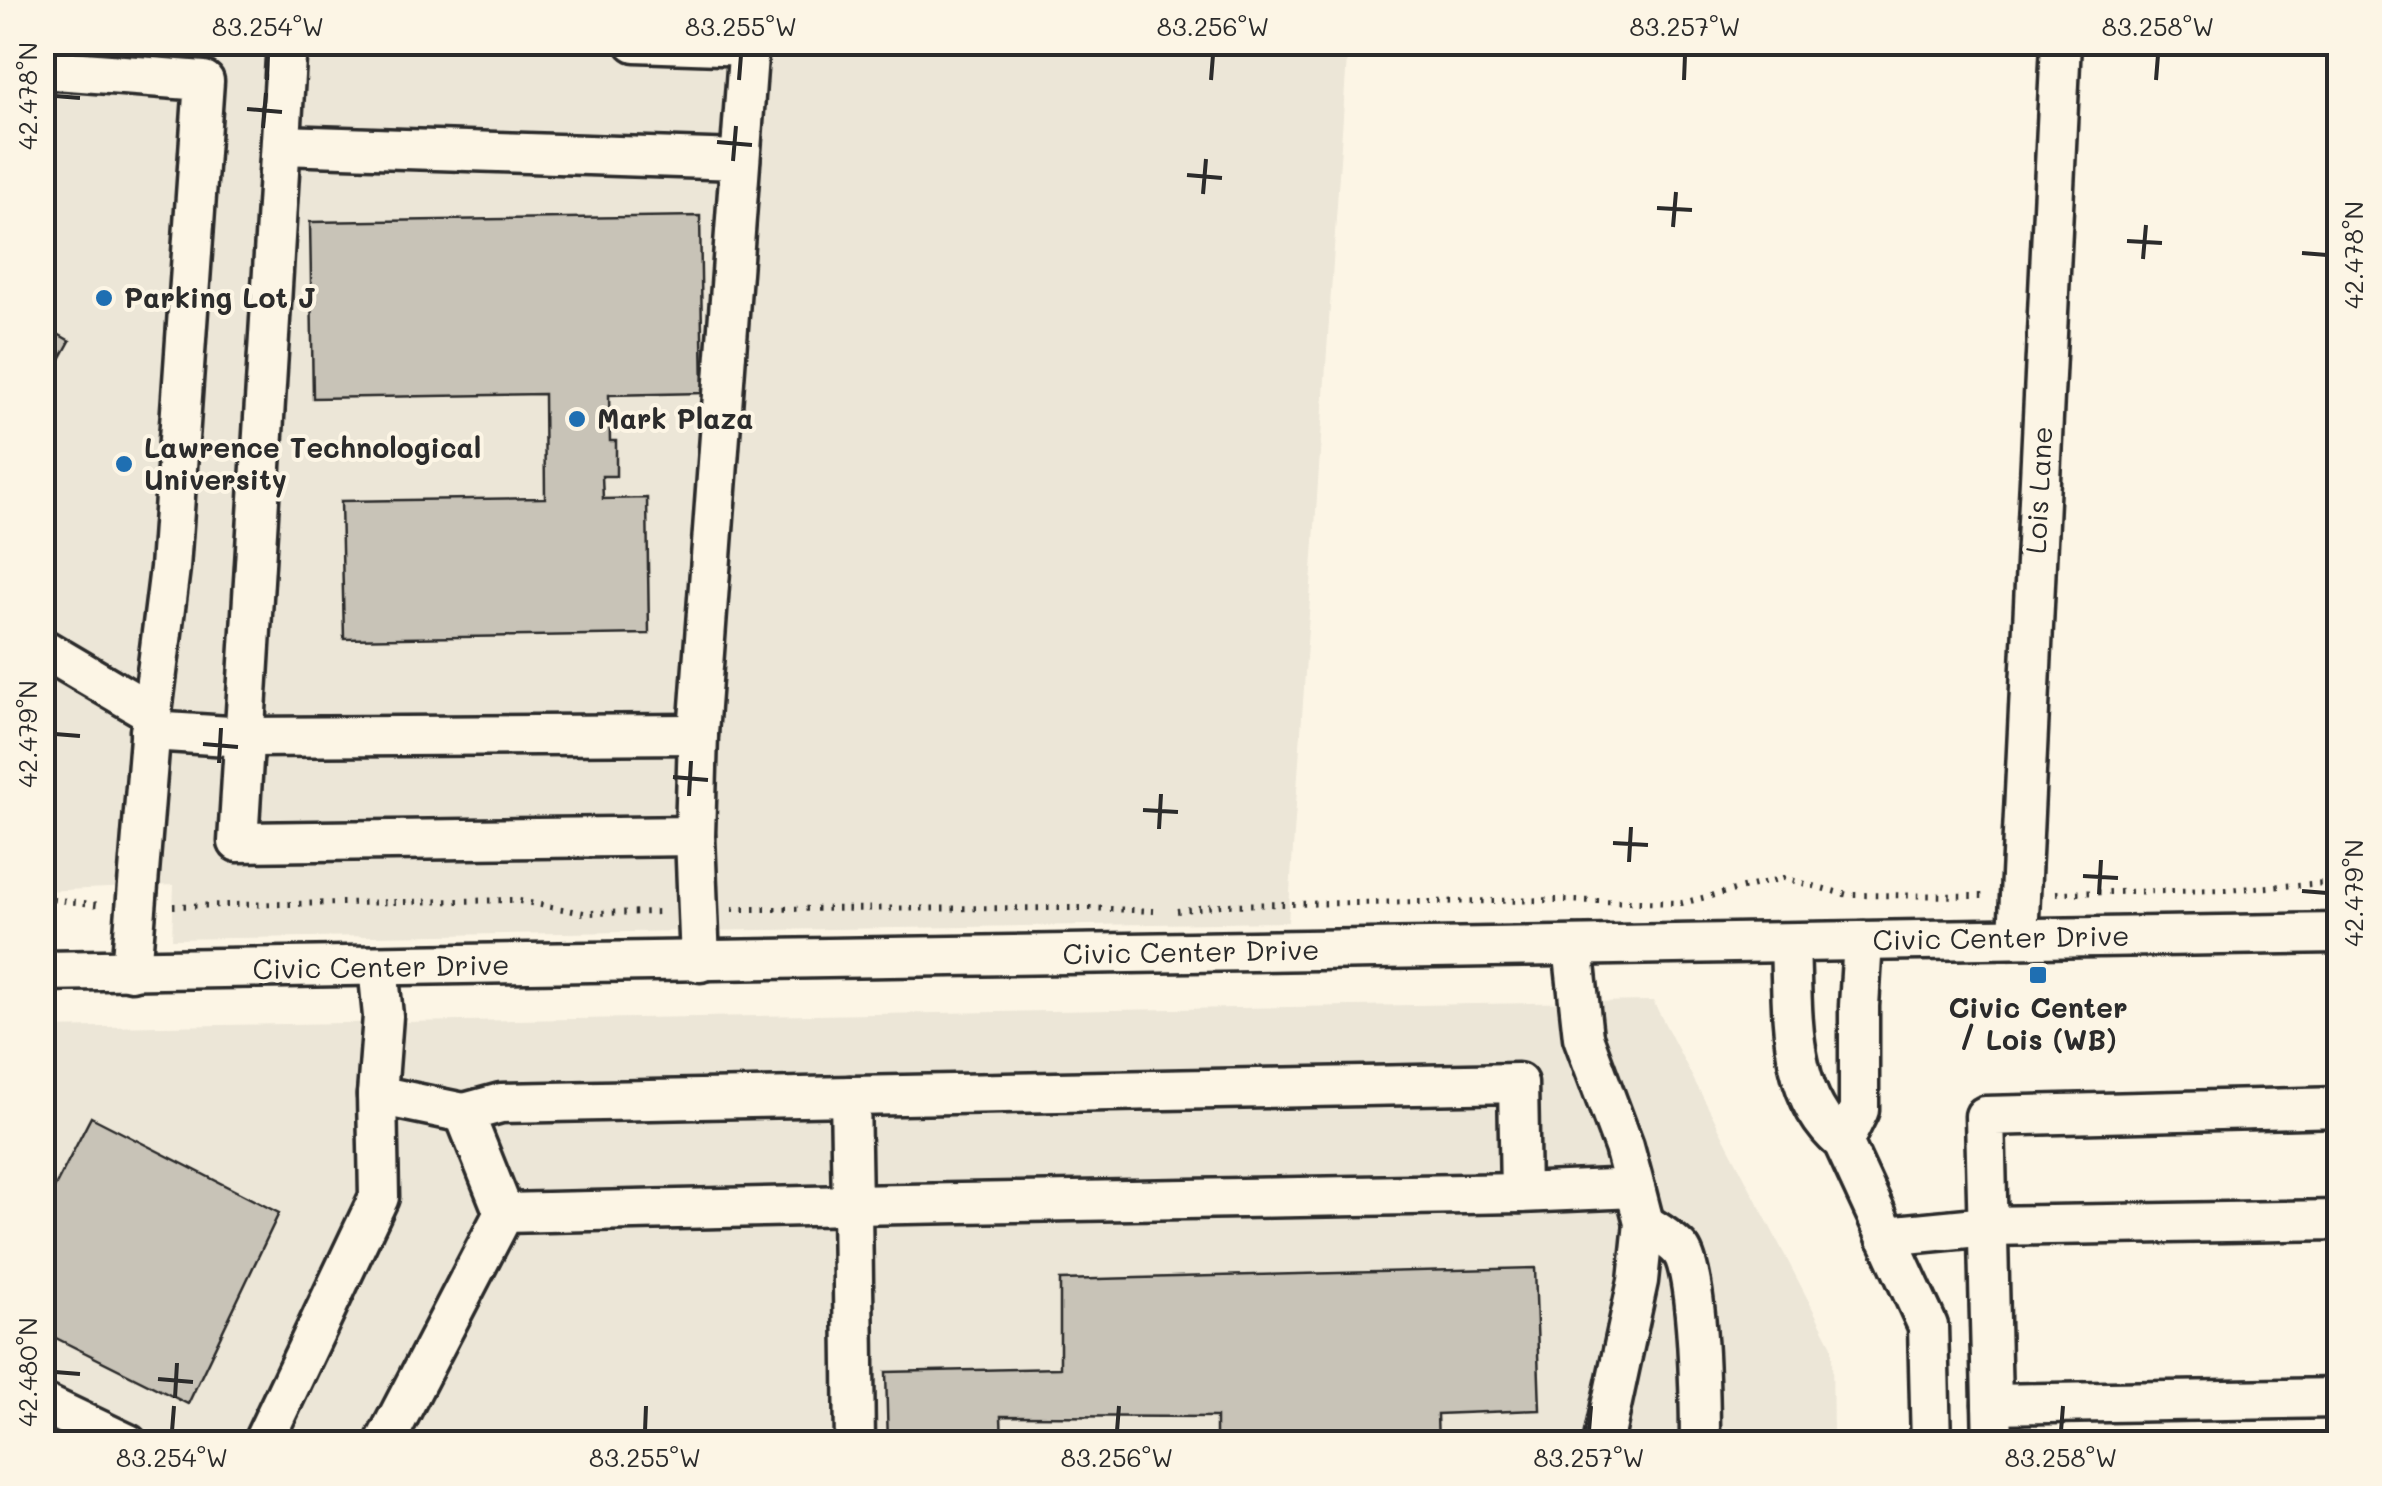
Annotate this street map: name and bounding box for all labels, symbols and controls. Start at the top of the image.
text: 83.254°W [212,10,324,42]
text: 83.255°W [685,10,797,42]
text: 83.256°W [1157,10,1269,42]
text: 83.257°W [1629,10,1741,42]
text: 83.258°W [2102,10,2214,42]
text: 42.478°N [11,42,43,150]
text: 42.478°N [2337,201,2369,309]
place label: Parking Lot J [124,279,317,315]
marker: Parking Lot J [93,287,115,309]
place label: Mark Plaza [597,400,754,436]
marker: Mark Plaza [566,408,588,430]
street label: Lois Lane [2017,425,2059,555]
place label: Lawrence Technological University [144,429,481,498]
marker: Lawrence Technological University [113,453,135,475]
text: 42.479°N [11,680,43,788]
text: 42.479°N [2337,839,2369,947]
street label: Civic Center Drive [1872,917,2130,957]
street label: Civic Center Drive [1062,931,1320,971]
street label: Civic Center Drive [252,946,510,986]
marker: Civic Center / Lois (WB) [2027,964,2049,986]
place label: Civic Center / Lois (WB) [1949,989,2127,1057]
text: 42.480°N [11,1317,43,1427]
text: 83.254°W [116,1441,228,1473]
text: 83.255°W [589,1441,701,1473]
text: 83.256°W [1061,1441,1173,1473]
text: 83.257°W [1533,1441,1645,1473]
text: 83.258°W [2005,1441,2117,1473]

